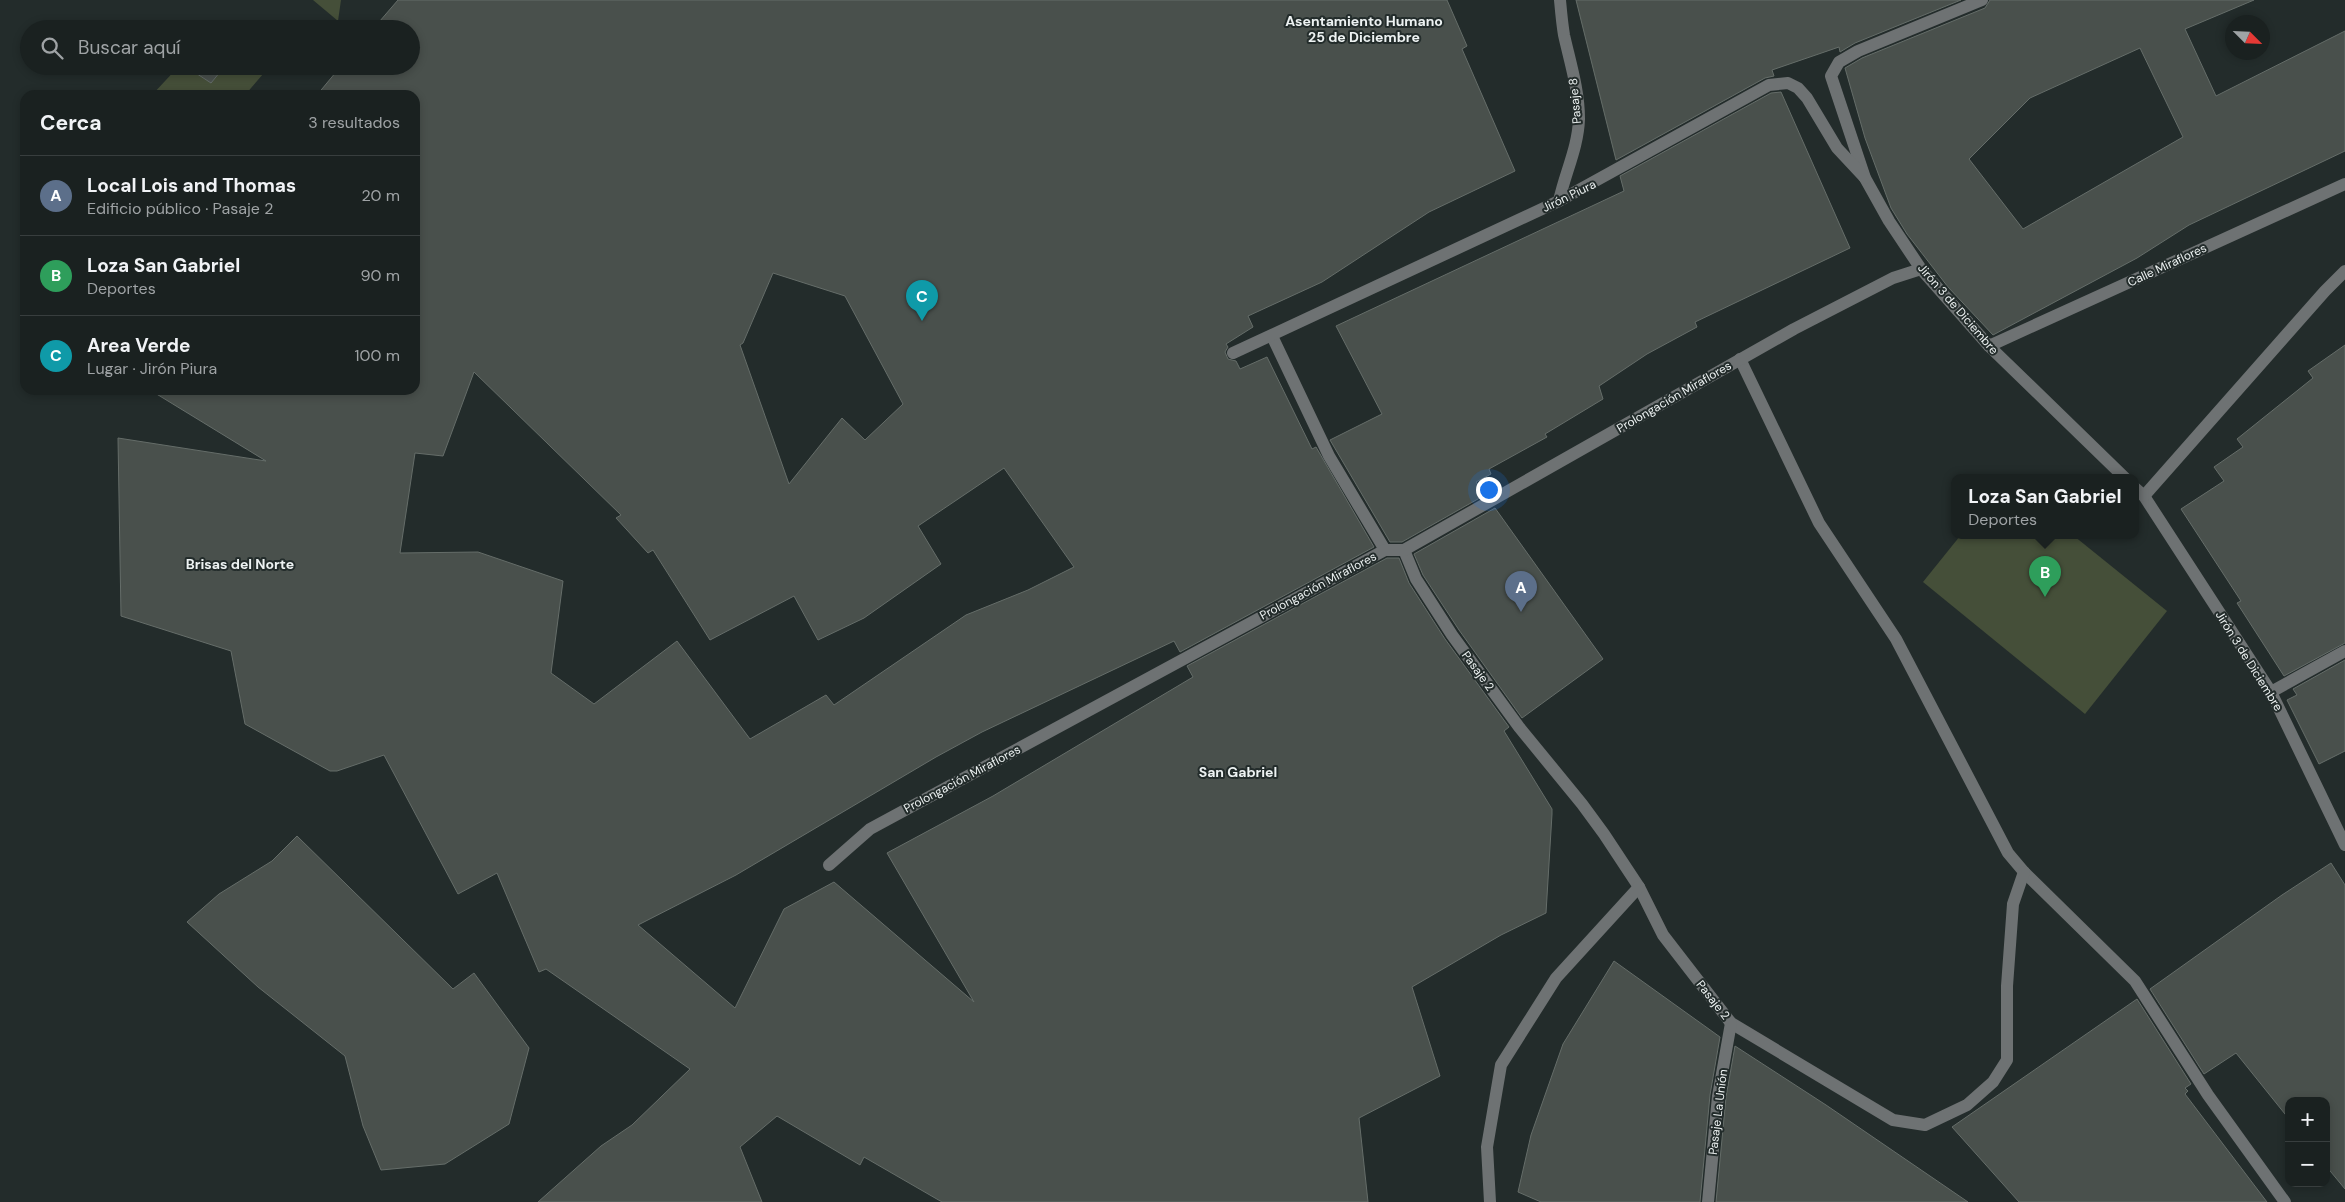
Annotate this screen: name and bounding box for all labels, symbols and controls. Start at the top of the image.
district label: Asentamiento Humano 25 de Diciembre [1285,12,1443,46]
north arrow [2225,15,2270,60]
search box [20,20,420,75]
icon: search [38,34,66,62]
text: Buscar aquí [78,35,181,60]
street label: Pasaje 8 [1565,77,1585,125]
text: Cerca [40,109,102,137]
text: 3 resultados [308,112,400,133]
text: Local Lois and Thomas [87,173,296,198]
street label: Jirón Piura [1539,176,1599,216]
text: A [50,185,62,206]
text: 20 m [361,185,400,206]
text: Edificio público · Pasaje 2 [87,198,273,219]
street label: Calle Miraflores [2125,240,2209,290]
text: Loza San Gabriel [87,253,240,278]
street label: Jirón 3 de Diciembre [1914,260,2002,358]
text: B [51,265,61,286]
text: 90 m [360,265,400,286]
text: Deportes [87,278,156,299]
pin: C [906,280,938,321]
text: Area Verde [87,333,190,358]
text: C [50,345,62,366]
text: 100 m [355,345,400,366]
text: Lugar · Jirón Piura [87,358,217,379]
street label: Prolongación Miraflores [1614,358,1734,436]
popup [1951,474,2139,539]
your location [1476,477,1502,503]
text: Loza San Gabriel [1968,484,2122,509]
text: Deportes [1968,509,2037,530]
street label: Prolongación Miraflores [1257,548,1379,624]
district label: Brisas del Norte [186,555,294,573]
pin: B [2029,556,2061,597]
pin: A [1505,571,1537,612]
street label: Jirón 3 de Diciembre [2212,608,2286,714]
street label: Pasaje 2 [1458,648,1498,694]
street label: Prolongación Miraflores [901,741,1023,817]
district label: San Gabriel [1199,763,1277,781]
street label: Pasaje 2 [1693,977,1733,1023]
street label: Pasaje La Unión [1705,1068,1731,1156]
map controls [2285,1097,2330,1187]
button: + [2285,1097,2330,1142]
button: − [2285,1142,2330,1187]

